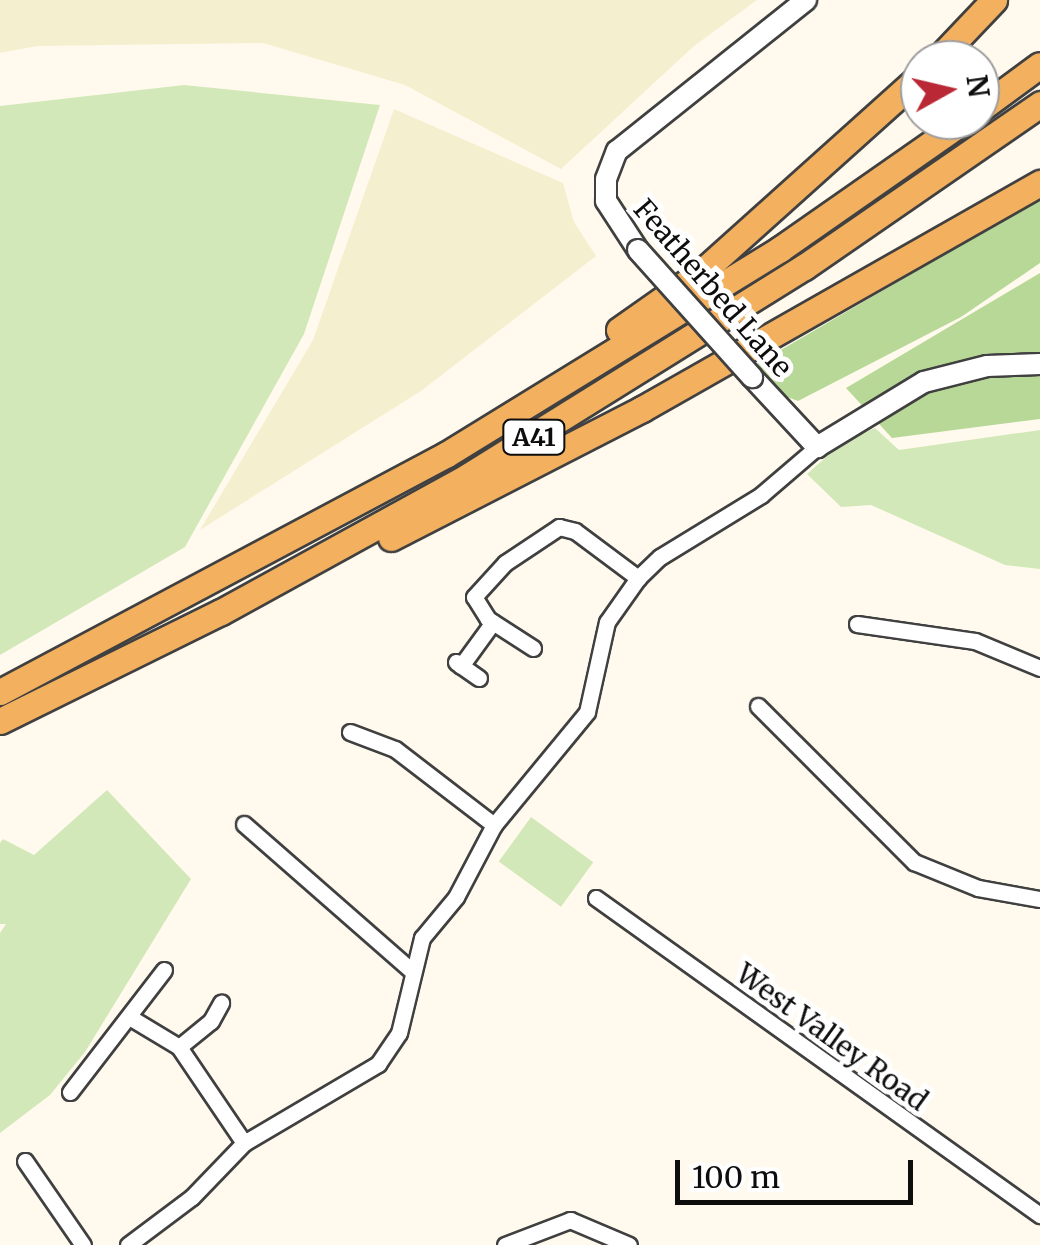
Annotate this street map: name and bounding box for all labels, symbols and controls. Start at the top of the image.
north arrow [900,40,1000,140]
text: N [958,73,997,100]
street label: Featherbed Lane [627,192,799,384]
road number: A41 [502,417,566,457]
street label: West Valley Road [730,956,934,1118]
scale bar [680,1140,918,1202]
text: 100 m [692,1158,780,1196]

